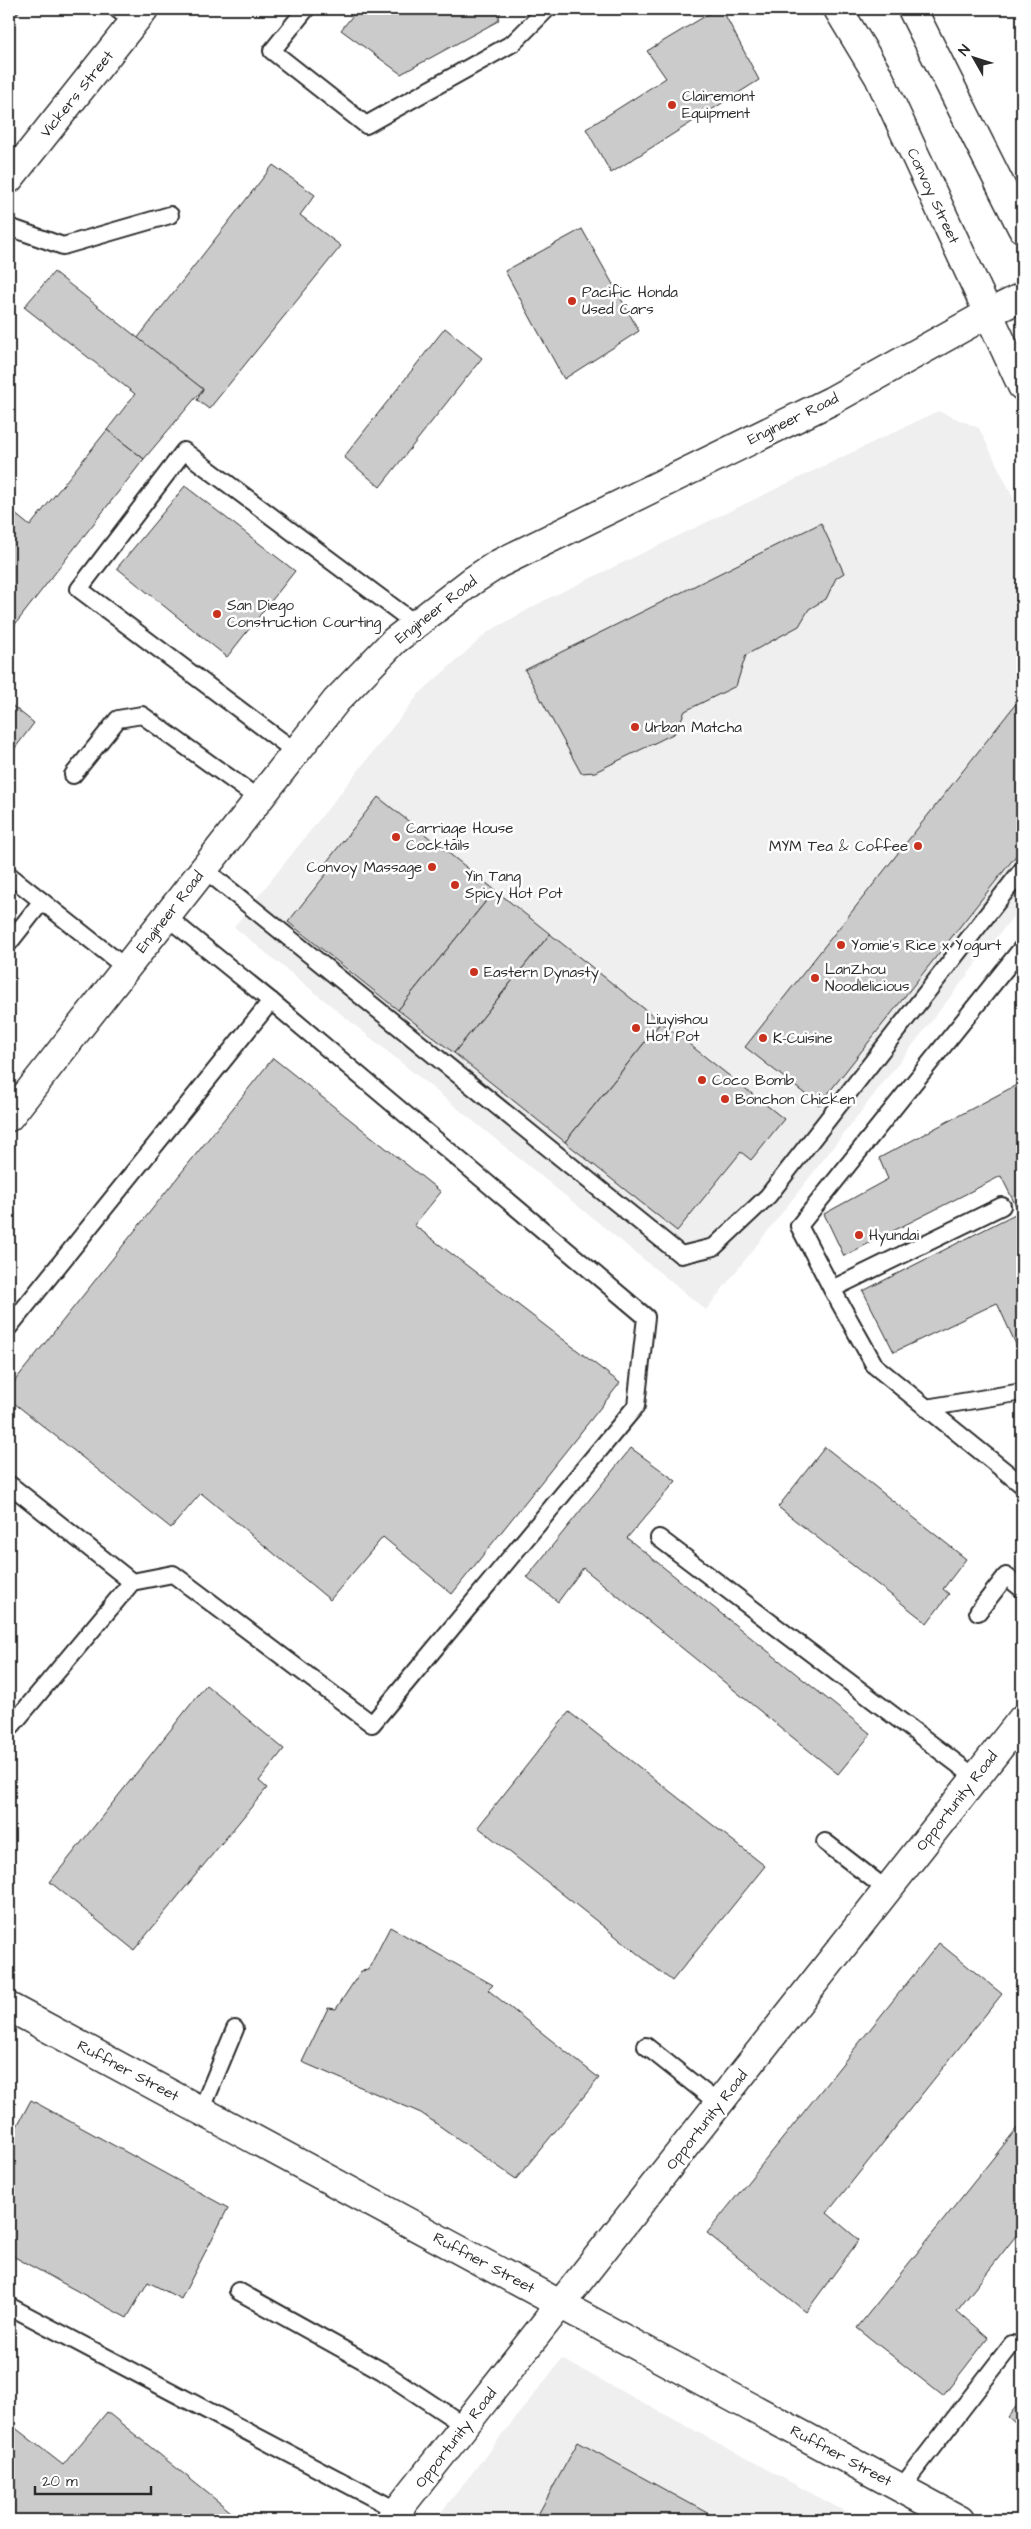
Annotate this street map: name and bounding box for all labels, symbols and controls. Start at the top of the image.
north arrow [948,32,998,82]
text: N [954,41,975,60]
street label: Vickers Street [35,46,119,142]
place label: Clairemont Equipment [682,86,755,124]
marker: Clairemont Equipment [666,99,678,111]
street label: Convoy Street [901,145,964,248]
place label: Pacific Honda Used Cars [582,282,678,320]
marker: Pacific Honda Used Cars [566,295,578,307]
street label: Engineer Road [744,388,843,451]
street label: Engineer Road [391,571,482,649]
place label: San Diego Construction Courting [227,595,382,634]
marker: San Diego Construction Courting [211,608,223,620]
place label: Urban Matcha [645,717,742,738]
marker: Urban Matcha [629,721,641,733]
place label: Carriage House Cocktails [406,818,513,856]
marker: Carriage House Cocktails [390,831,402,843]
place label: MYM Tea & Coffee [769,836,908,857]
marker: MYM Tea & Coffee [912,840,924,852]
place label: Convoy Massage [306,857,422,879]
marker: Convoy Massage [426,861,438,873]
street label: Engineer Road [131,866,210,958]
place label: Yin Tang Spicy Hot Pot [465,866,563,905]
marker: Yin Tang Spicy Hot Pot [449,879,461,891]
place label: Yomie's Rice x Yogurt [851,935,1001,957]
marker: Yomie's Rice x Yogurt [835,939,847,951]
place label: LanZhou Noodlelicious [825,959,910,997]
place label: Eastern Dynasty [484,962,599,984]
marker: Eastern Dynasty [468,966,480,978]
marker: LanZhou Noodlelicious [809,972,821,984]
place label: Liuyishou Hot Pot [646,1009,708,1047]
marker: Liuyishou Hot Pot [630,1022,642,1034]
place label: K-Cuisine [773,1028,833,1049]
marker: K-Cuisine [757,1032,769,1044]
place label: Coco Bomb [712,1070,795,1091]
marker: Coco Bomb [696,1074,708,1086]
place label: Bonchon Chicken [735,1089,856,1110]
marker: Bonchon Chicken [719,1093,731,1105]
place label: Hyundai [869,1225,920,1247]
marker: Hyundai [853,1229,865,1241]
street label: Opportunity Road [911,1746,1004,1856]
street label: Ruffner Street [73,2035,183,2107]
street label: Opportunity Road [661,2065,754,2175]
street label: Ruffner Street [429,2227,539,2299]
street label: Opportunity Road [410,2383,503,2493]
street label: Ruffner Street [786,2420,896,2492]
scale bar [35,2464,151,2496]
text: 20 m [42,2471,78,2492]

